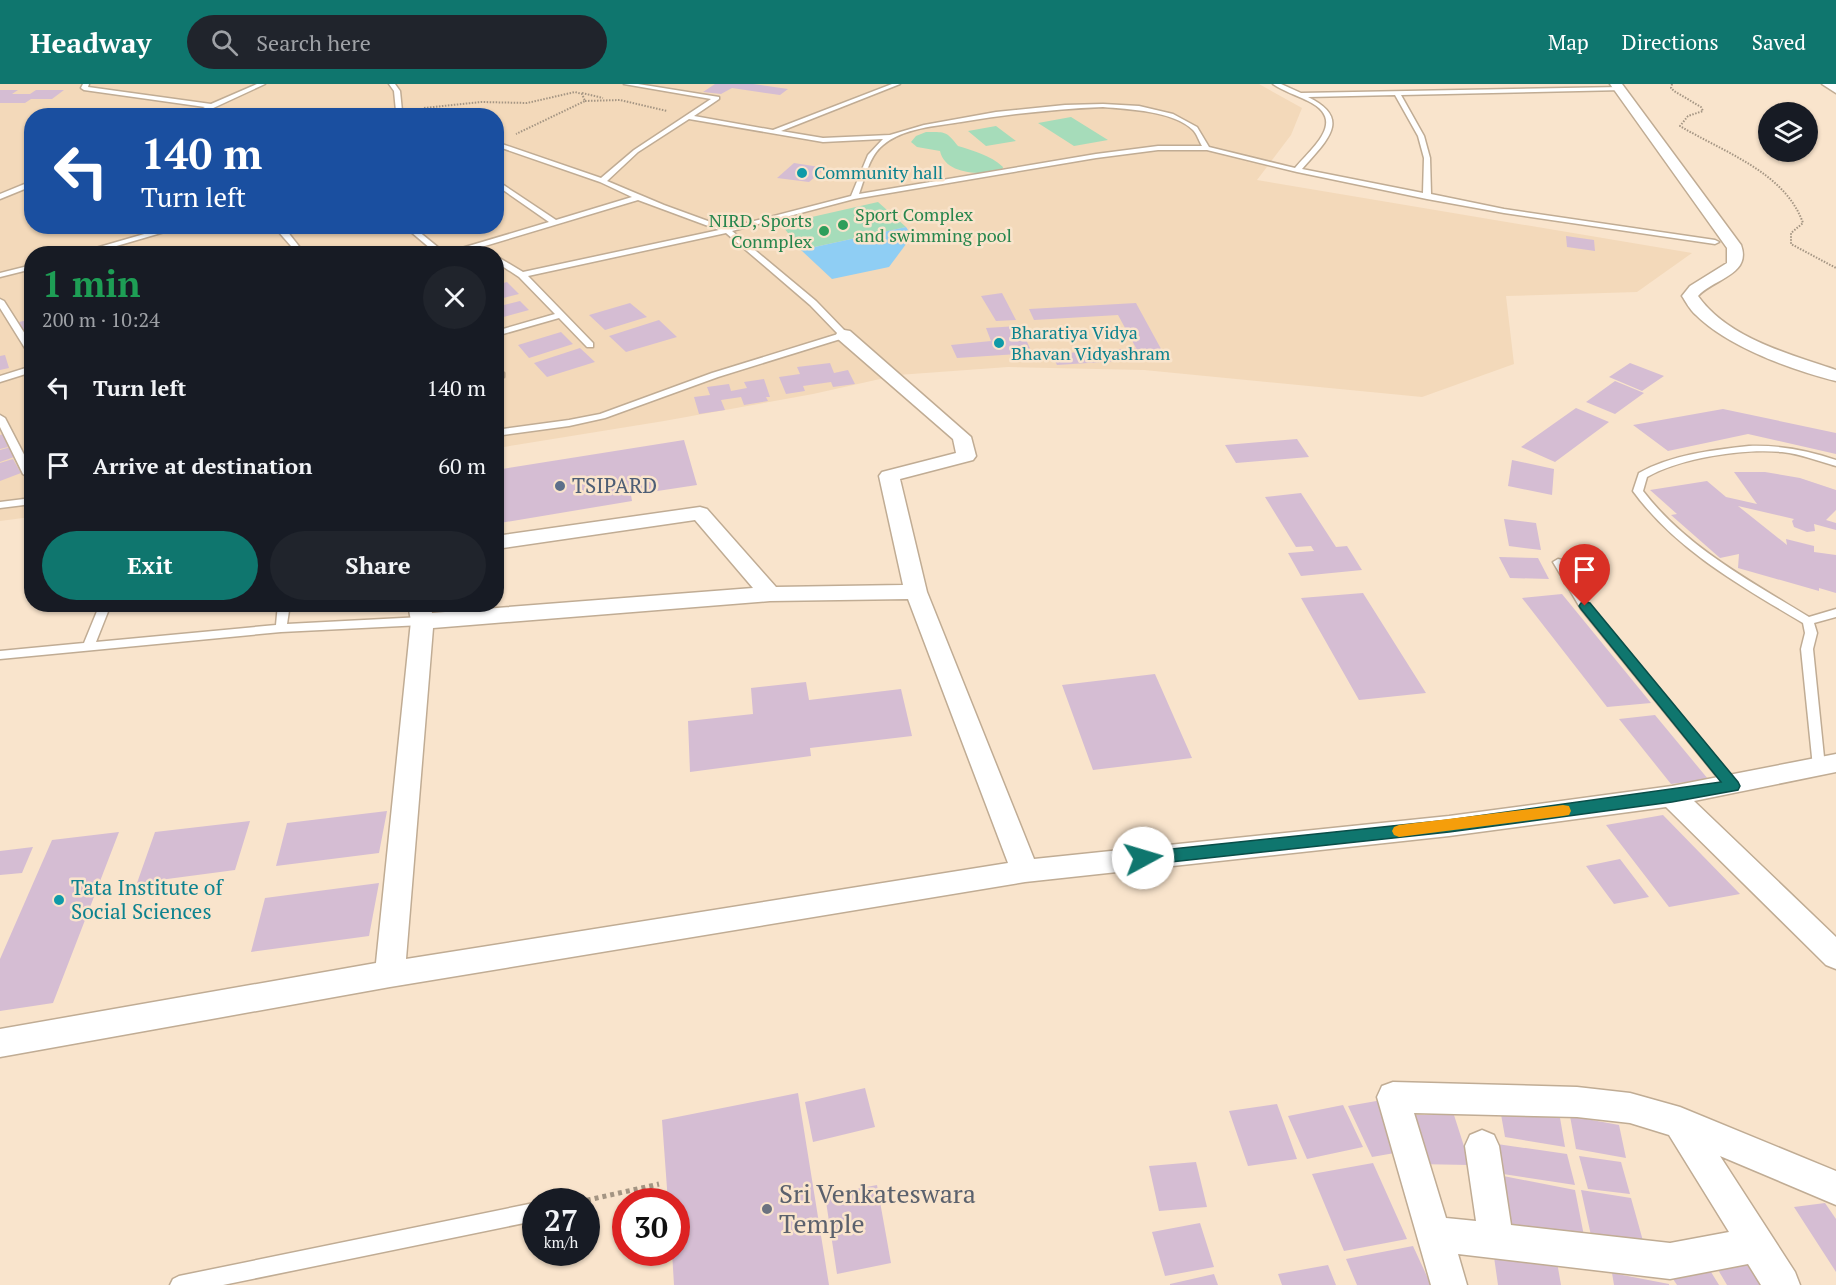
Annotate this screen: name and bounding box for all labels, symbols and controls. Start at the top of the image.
search box [187,15,607,69]
text: Headway [30,24,151,61]
icon: search [208,26,241,59]
text: Search here [256,28,371,57]
text: Map [1548,28,1589,56]
text: Directions [1622,28,1719,56]
text: Saved [1752,28,1806,56]
map controls [1758,102,1818,162]
button: layers [1758,102,1818,162]
text: 140 m [141,125,262,181]
icon: left [42,132,120,210]
place label: Community hall [814,160,943,184]
marker: Community hall [795,166,809,180]
text: Turn left [141,179,246,215]
place label: Sport Complex and swimming pool [855,202,1012,247]
place label: NIRD, Sports Conmplex [709,208,813,253]
marker: Sport Complex and swimming pool [836,218,850,232]
marker: NIRD, Sports Conmplex [817,224,831,238]
text: 1 min [42,260,140,307]
button: close [423,266,486,329]
text: 200 m · 10:24 [42,306,160,333]
place label: Bharatiya Vidya Bhavan Vidyashram [1011,320,1171,365]
marker: Bharatiya Vidya Bhavan Vidyashram [992,336,1006,350]
icon: left [42,371,75,404]
text: Turn left [93,373,186,402]
text: 140 m [426,373,486,402]
icon: arrive [42,449,75,482]
text: Arrive at destination [93,451,312,480]
text: 60 m [438,451,486,480]
place label: TSIPARD [572,471,657,499]
marker: TSIPARD [553,479,567,493]
button: Exit [42,531,258,600]
button: Share [270,531,486,600]
pin [1559,544,1610,606]
icon: arrive [1568,553,1601,586]
position arrow [1111,826,1175,890]
place label: Tata Institute of Social Sciences [71,873,224,925]
marker: Tata Institute of Social Sciences [52,893,66,907]
place label: Sri Venkateswara Temple [779,1176,976,1240]
speed limit sign: 30 [612,1188,690,1266]
text: 27 [544,1200,578,1240]
marker: Sri Venkateswara Temple [760,1202,774,1216]
text: km/h [544,1232,578,1252]

